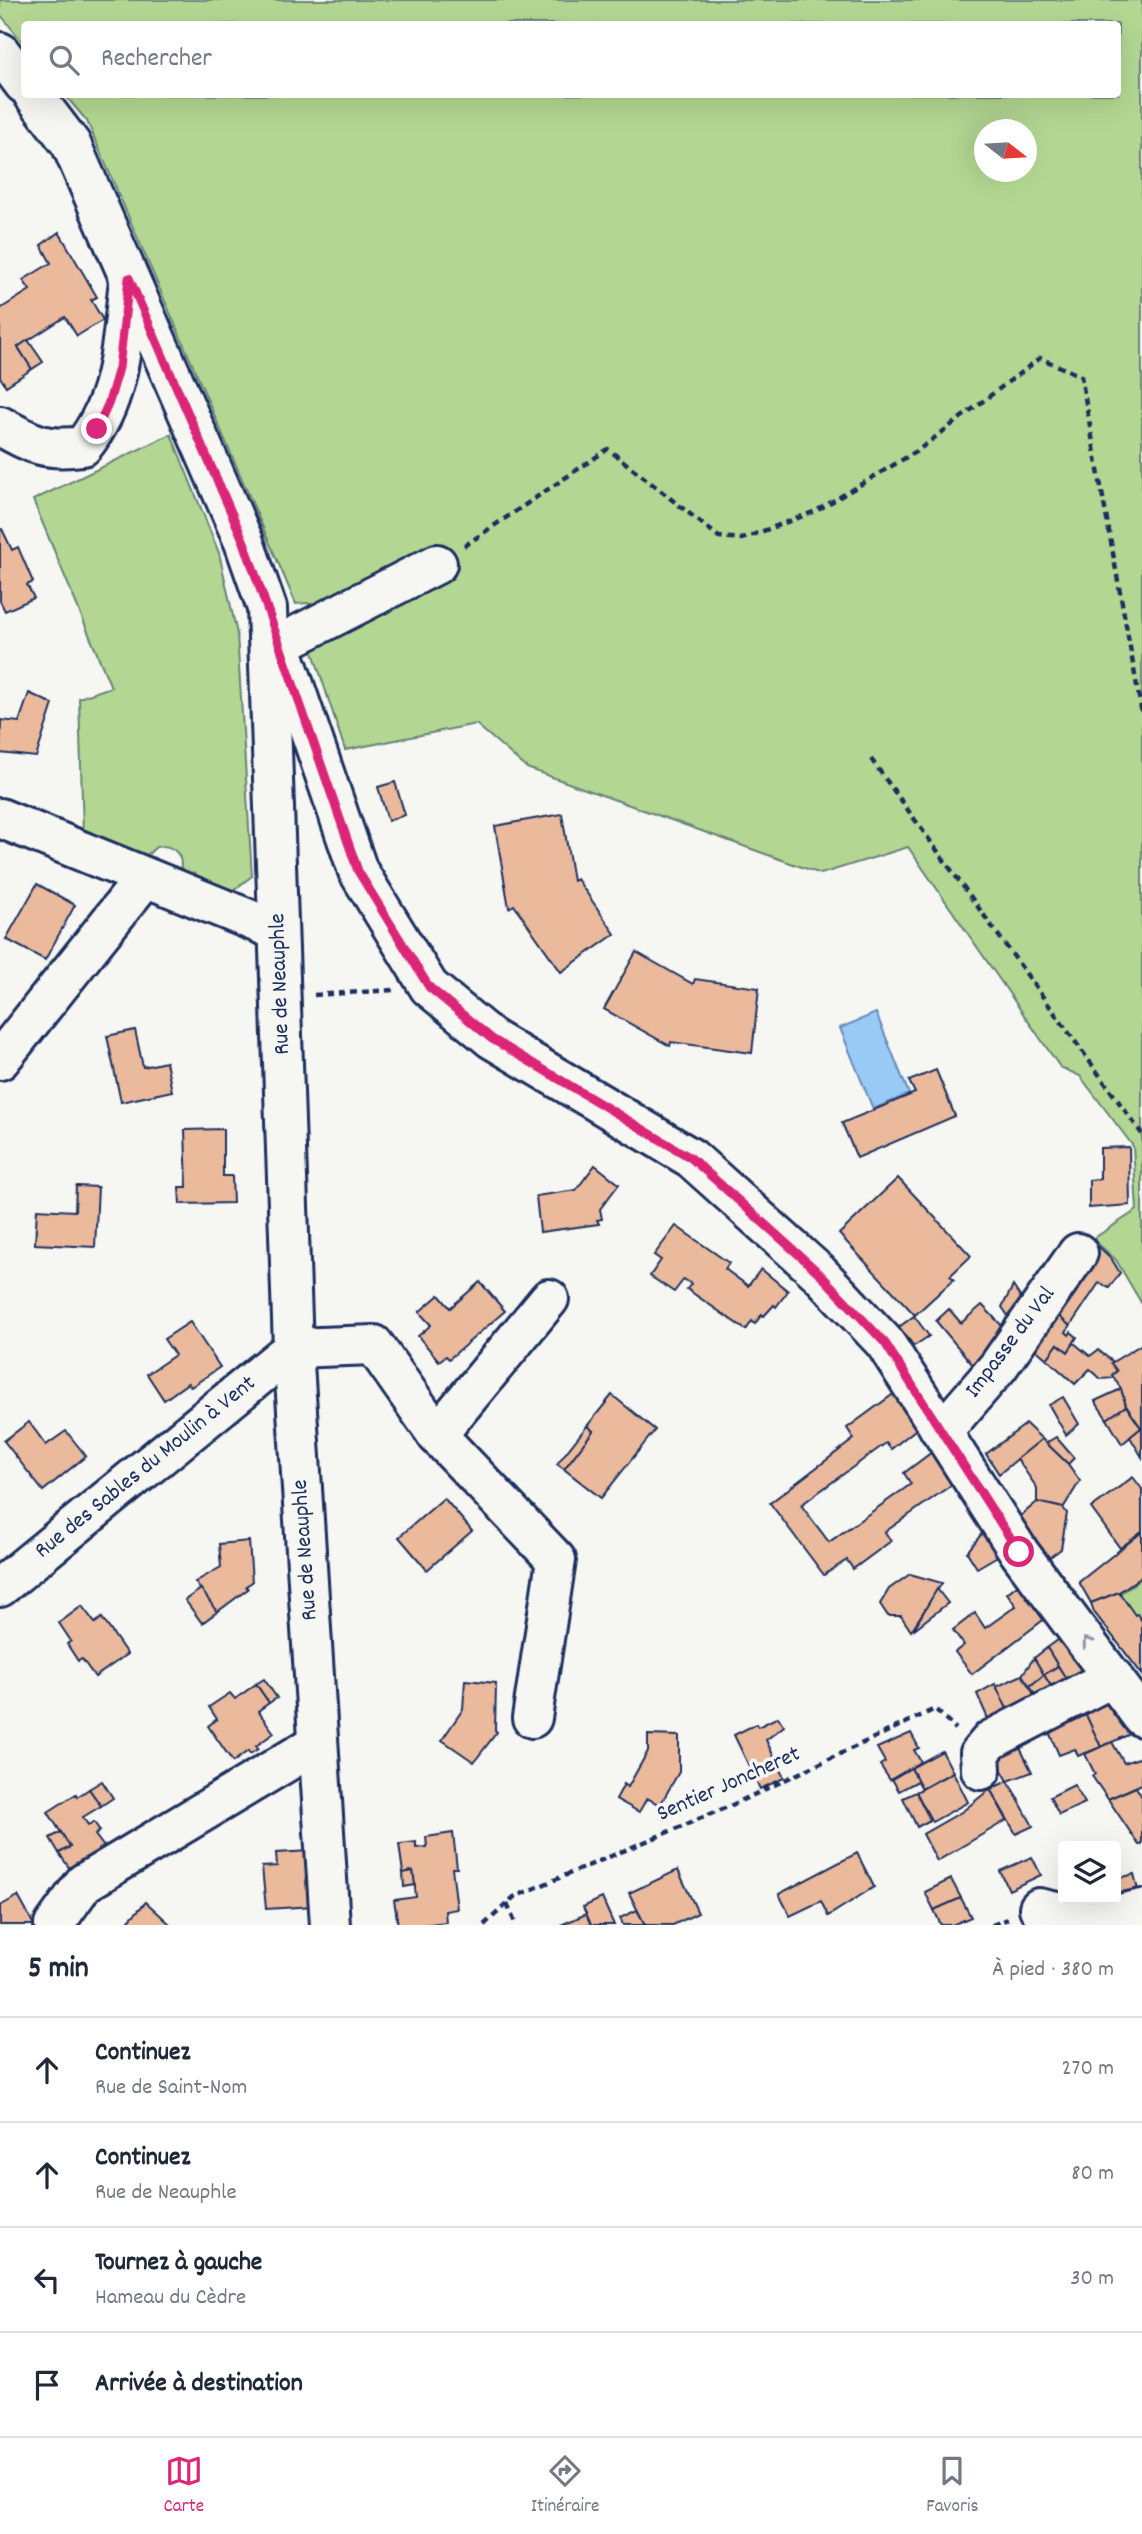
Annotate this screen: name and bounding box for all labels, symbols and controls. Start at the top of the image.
search box [21,21,1121,98]
icon: search [45,41,83,79]
text: Rechercher [101,41,212,78]
north arrow [974,119,1037,182]
route end [81,413,112,444]
street label: Rue de Neauphle [262,913,300,1055]
street label: Impasse du Val [958,1280,1064,1406]
street label: Rue des Sables du Moulin à Vent [28,1368,264,1568]
street label: Rue de Neauphle [285,1478,327,1622]
route start [1003,1536,1034,1567]
one-way arrow [1082,1637,1095,1650]
street label: Sentier Joncheret [652,1739,806,1831]
map controls [1058,1841,1121,1904]
button: layers [1058,1841,1121,1904]
text: 5 min [28,1949,89,1992]
text: À pied · 380 m [992,1954,1114,1987]
text: Continuez [95,2035,190,2072]
icon: ahead [28,2051,66,2089]
text: 270 m [1062,2053,1114,2086]
text: Rue de Saint-Nom [95,2072,247,2105]
text: Continuez [95,2140,190,2177]
icon: ahead [28,2156,66,2194]
text: 80 m [1071,2158,1114,2191]
text: Rue de Neauphle [95,2177,237,2210]
text: Tournez à gauche [95,2245,262,2282]
icon: left [28,2261,66,2299]
text: 30 m [1070,2263,1114,2296]
text: Hameau du Cèdre [95,2282,246,2315]
icon: arrive [28,2366,66,2404]
text: Arrivée à destination [95,2366,303,2403]
tab: Carte [163,2452,204,2521]
tab: Itinéraire [531,2452,599,2521]
tab: Favoris [926,2452,979,2521]

